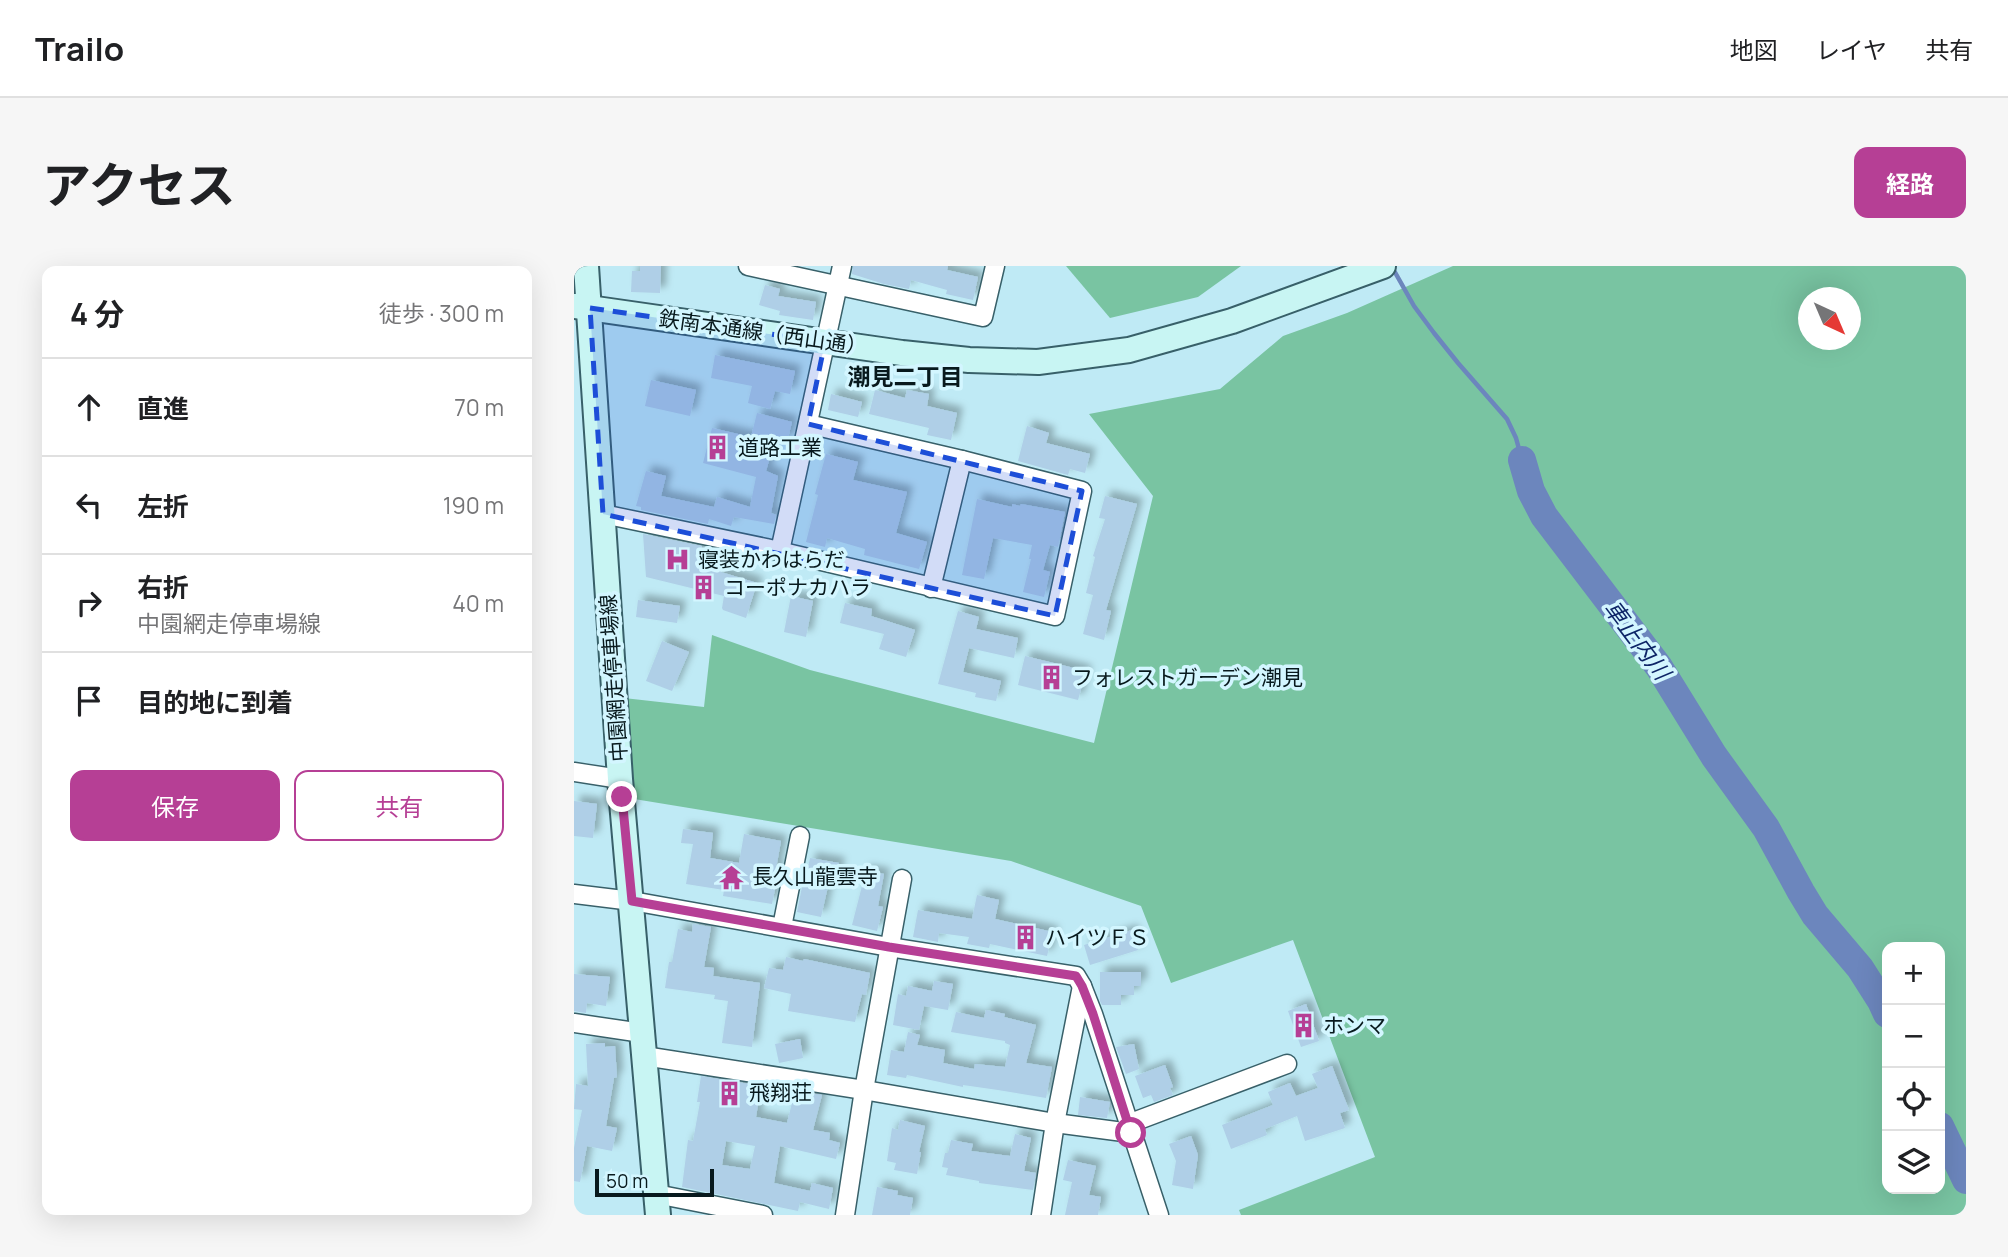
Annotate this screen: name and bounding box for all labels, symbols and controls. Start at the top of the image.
text: Trailo [35,26,124,71]
text: 地図 [1730,33,1778,66]
text: レイヤ [1816,33,1887,66]
text: 共有 [1925,33,1973,66]
button: 経路 [1854,147,1966,218]
text: アクセス [42,151,236,218]
north arrow [1798,287,1861,350]
text: 4 分 [70,293,124,334]
text: 徒歩 · 300 m [379,297,504,329]
street label: 鉄南本通線（西山通） [657,304,869,360]
district label: 潮見二丁目 [848,360,963,392]
icon: ahead [70,388,108,426]
text: 直進 [137,390,189,426]
text: 70 m [454,391,504,423]
place label: 道路工業 [738,433,822,461]
building icon: 道路工業 [704,434,732,462]
icon: left [70,486,108,524]
text: 左折 [137,488,189,524]
text: 190 m [443,489,504,521]
place label: 寝装かわはらだ [698,545,845,573]
hospital icon: 寝装かわはらだ [664,546,692,574]
text: 右折 [137,569,189,605]
place label: コーポナカハラ [724,573,871,601]
building icon: コーポナカハラ [690,574,718,602]
icon: right [70,584,108,622]
text: 40 m [452,587,504,619]
street label: 中園網走停車場線 [593,593,633,763]
water label: 車止内川 [1597,593,1680,688]
text: 中園網走停車場線 [137,607,321,639]
place label: フォレストガーデン潮見 [1072,663,1303,691]
building icon: フォレストガーデン潮見 [1038,664,1066,692]
icon: arrive [70,682,108,720]
text: 目的地に到着 [137,684,293,720]
button: 保存 [70,770,280,841]
button: 共有 [294,770,504,841]
route end [606,781,637,812]
place label: 長久山龍雲寺 [752,862,878,890]
temple icon: 長久山龍雲寺 [718,863,746,891]
place label: ハイツＦＳ [1045,923,1150,951]
building icon: ハイツＦＳ [1011,924,1039,952]
map controls [1882,942,1945,1194]
button: + [1882,942,1945,1005]
button: − [1882,1005,1945,1068]
place label: ホンマ [1323,1011,1386,1039]
building icon: ホンマ [1289,1012,1317,1040]
button: locate [1882,1068,1945,1131]
place label: 飛翔荘 [749,1078,812,1106]
building icon: 飛翔荘 [715,1079,743,1107]
route start [1115,1117,1146,1148]
button: layers [1882,1131,1945,1194]
scale bar [595,1166,714,1198]
text: 50 m [606,1168,648,1194]

